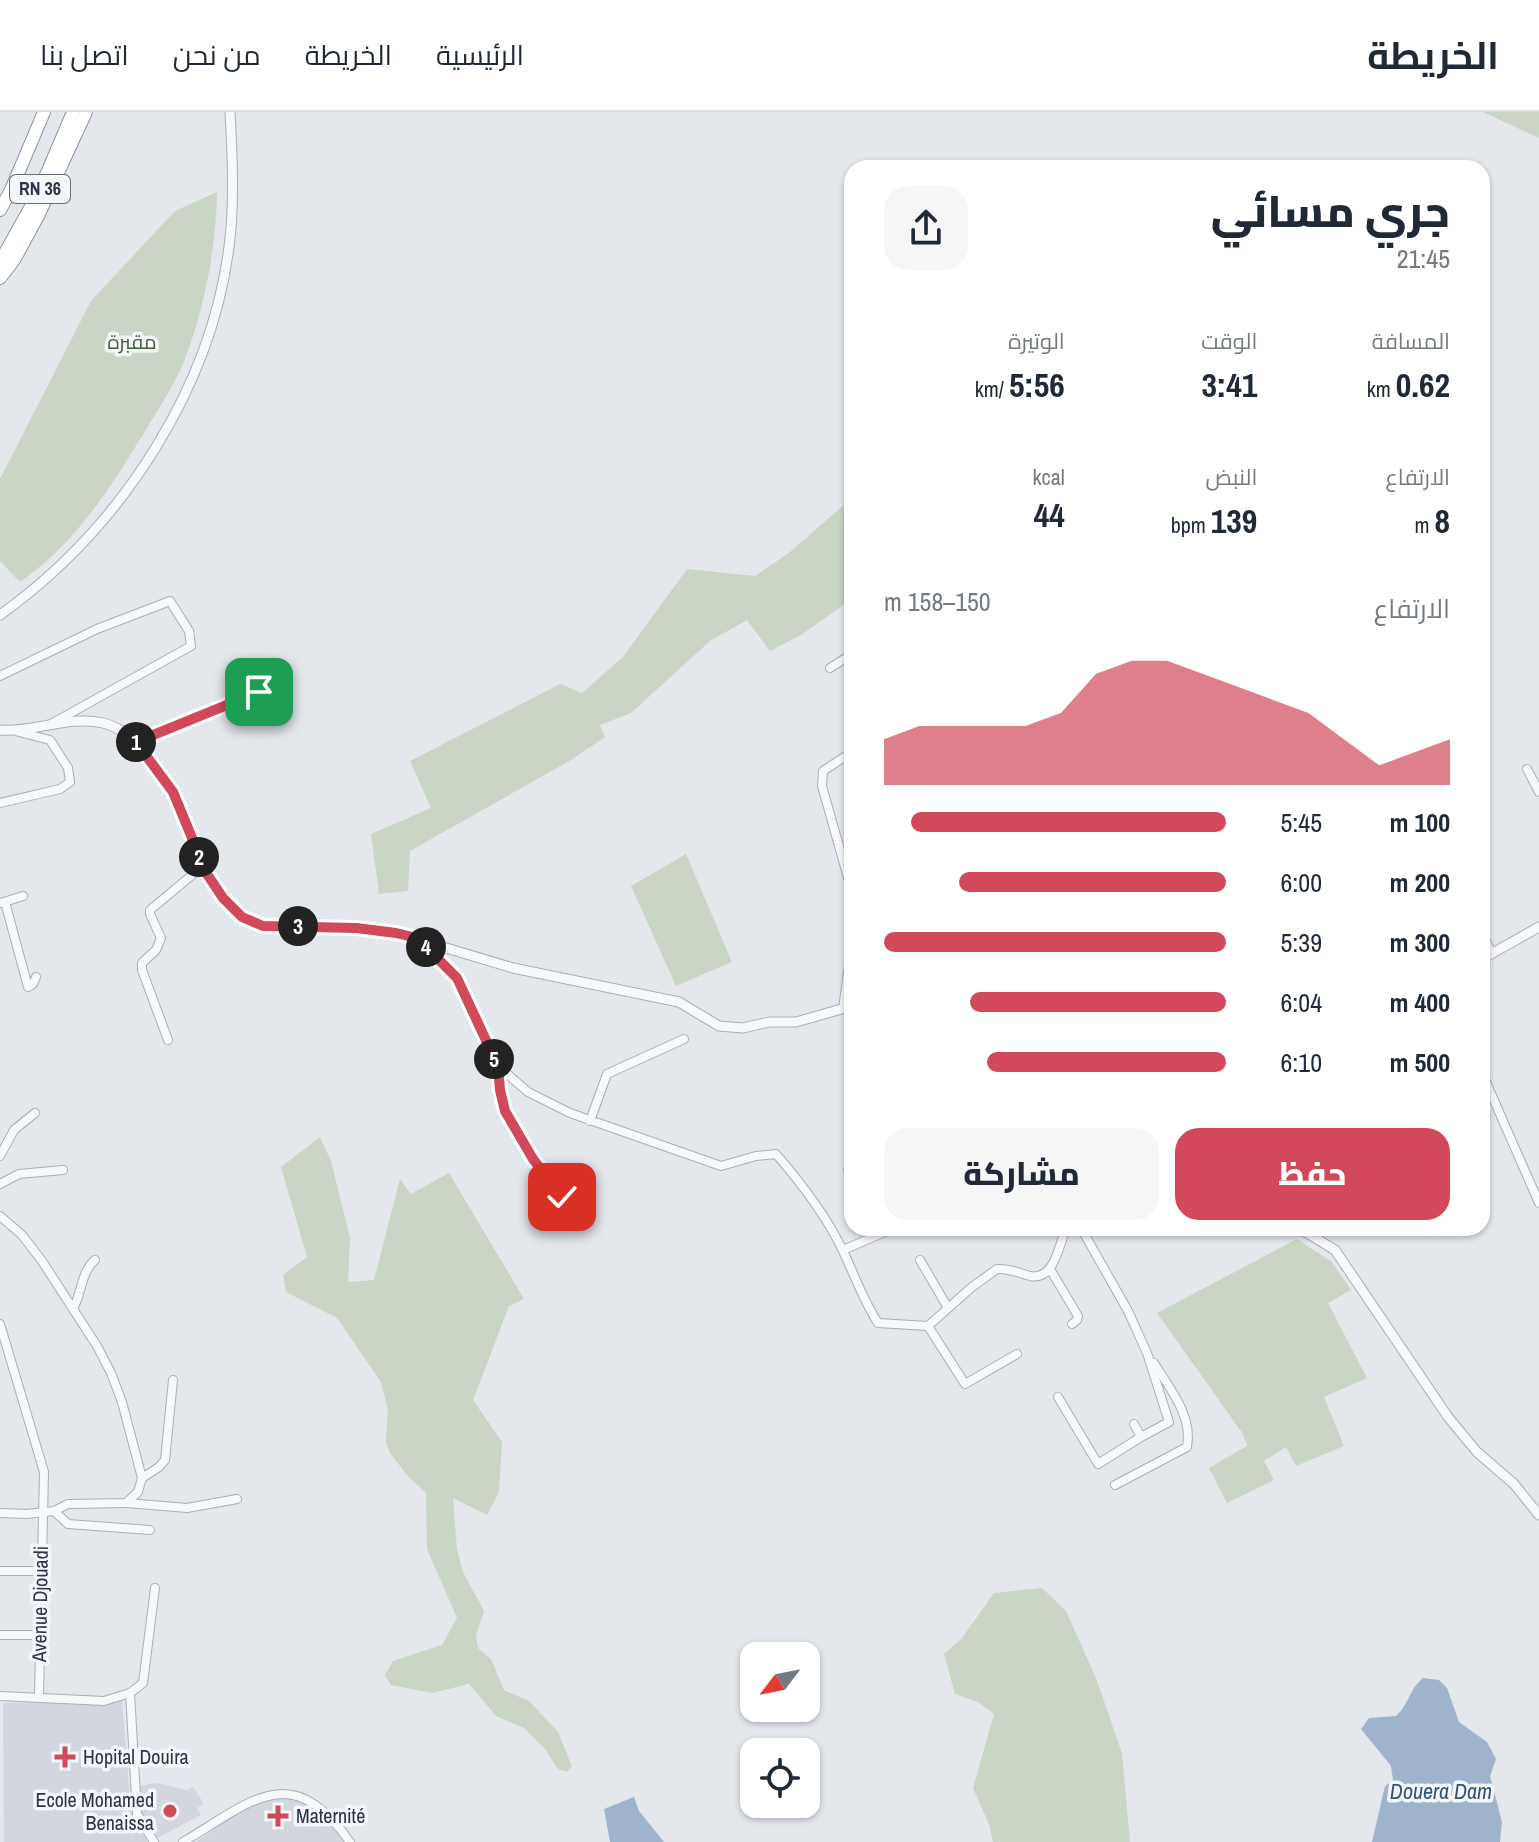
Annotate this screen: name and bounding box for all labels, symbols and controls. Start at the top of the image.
text: الخريطة [1367,30,1499,81]
text: اتصل بنا [40,36,129,74]
text: من نحن [173,36,261,74]
text: الخريطة [305,36,392,74]
text: الرئيسية [436,36,524,74]
road number: RN 36 [10,175,70,203]
text: جري مسائي [1211,181,1450,241]
button: share [884,186,968,270]
text: 21:45 [1397,241,1450,276]
text: الوتيرة [1008,326,1065,356]
text: الوقت [1201,326,1257,356]
text: المسافة [1372,326,1450,356]
park label: مقبرة [107,328,157,355]
text: 5:56 [1009,362,1065,408]
text: 3:41 [1202,362,1257,408]
text: 0.62 [1396,362,1450,408]
text: /km [975,374,1009,404]
text: km [1367,374,1396,404]
text: kcal [1033,462,1065,492]
text: النبض [1206,462,1257,492]
text: الارتفاع [1386,462,1450,492]
text: 44 [1034,492,1065,538]
text: 139 [1211,498,1257,544]
text: 8 [1434,498,1450,544]
text: bpm [1171,510,1211,540]
text: m [1414,510,1434,540]
text: 150–158 m [884,584,991,619]
text: الارتفاع [1374,591,1450,626]
pin [225,658,293,726]
icon: arrive [237,670,281,714]
pin: 1 [116,722,156,762]
text: 1 [131,727,141,757]
text: 5:45 [1281,805,1322,840]
text: 100 m [1390,805,1450,840]
pin: 2 [179,837,219,877]
text: 2 [194,842,204,872]
text: 6:00 [1281,865,1322,900]
text: 200 m [1390,865,1450,900]
pin: 3 [278,906,318,946]
text: 3 [293,911,303,941]
text: 5:39 [1281,925,1322,960]
text: 300 m [1390,925,1450,960]
pin: 4 [406,927,446,967]
text: 4 [421,932,431,962]
text: 6:04 [1281,985,1322,1020]
text: 400 m [1390,985,1450,1020]
pin: 5 [474,1039,514,1079]
text: 5 [489,1044,499,1074]
text: 6:10 [1281,1045,1322,1080]
text: 500 m [1390,1045,1450,1080]
button: مشاركة [884,1128,1159,1220]
button: حفظ [1175,1128,1450,1220]
pin [528,1163,596,1231]
icon: check [540,1175,584,1219]
street label: Avenue Djouadi [25,1546,54,1663]
north arrow [740,1642,820,1722]
map controls [740,1642,820,1818]
button: locate [740,1738,820,1818]
place label: Hopital Douira [83,1743,189,1770]
marker: Hopital Douira [54,1746,76,1768]
water label: Douera Dam [1390,1776,1492,1806]
place label: Ecole Mohamed Benaissa [36,1786,154,1836]
marker: Ecole Mohamed Benaissa [161,1802,179,1820]
place label: Maternité [296,1802,365,1829]
marker: Maternité [267,1805,289,1827]

